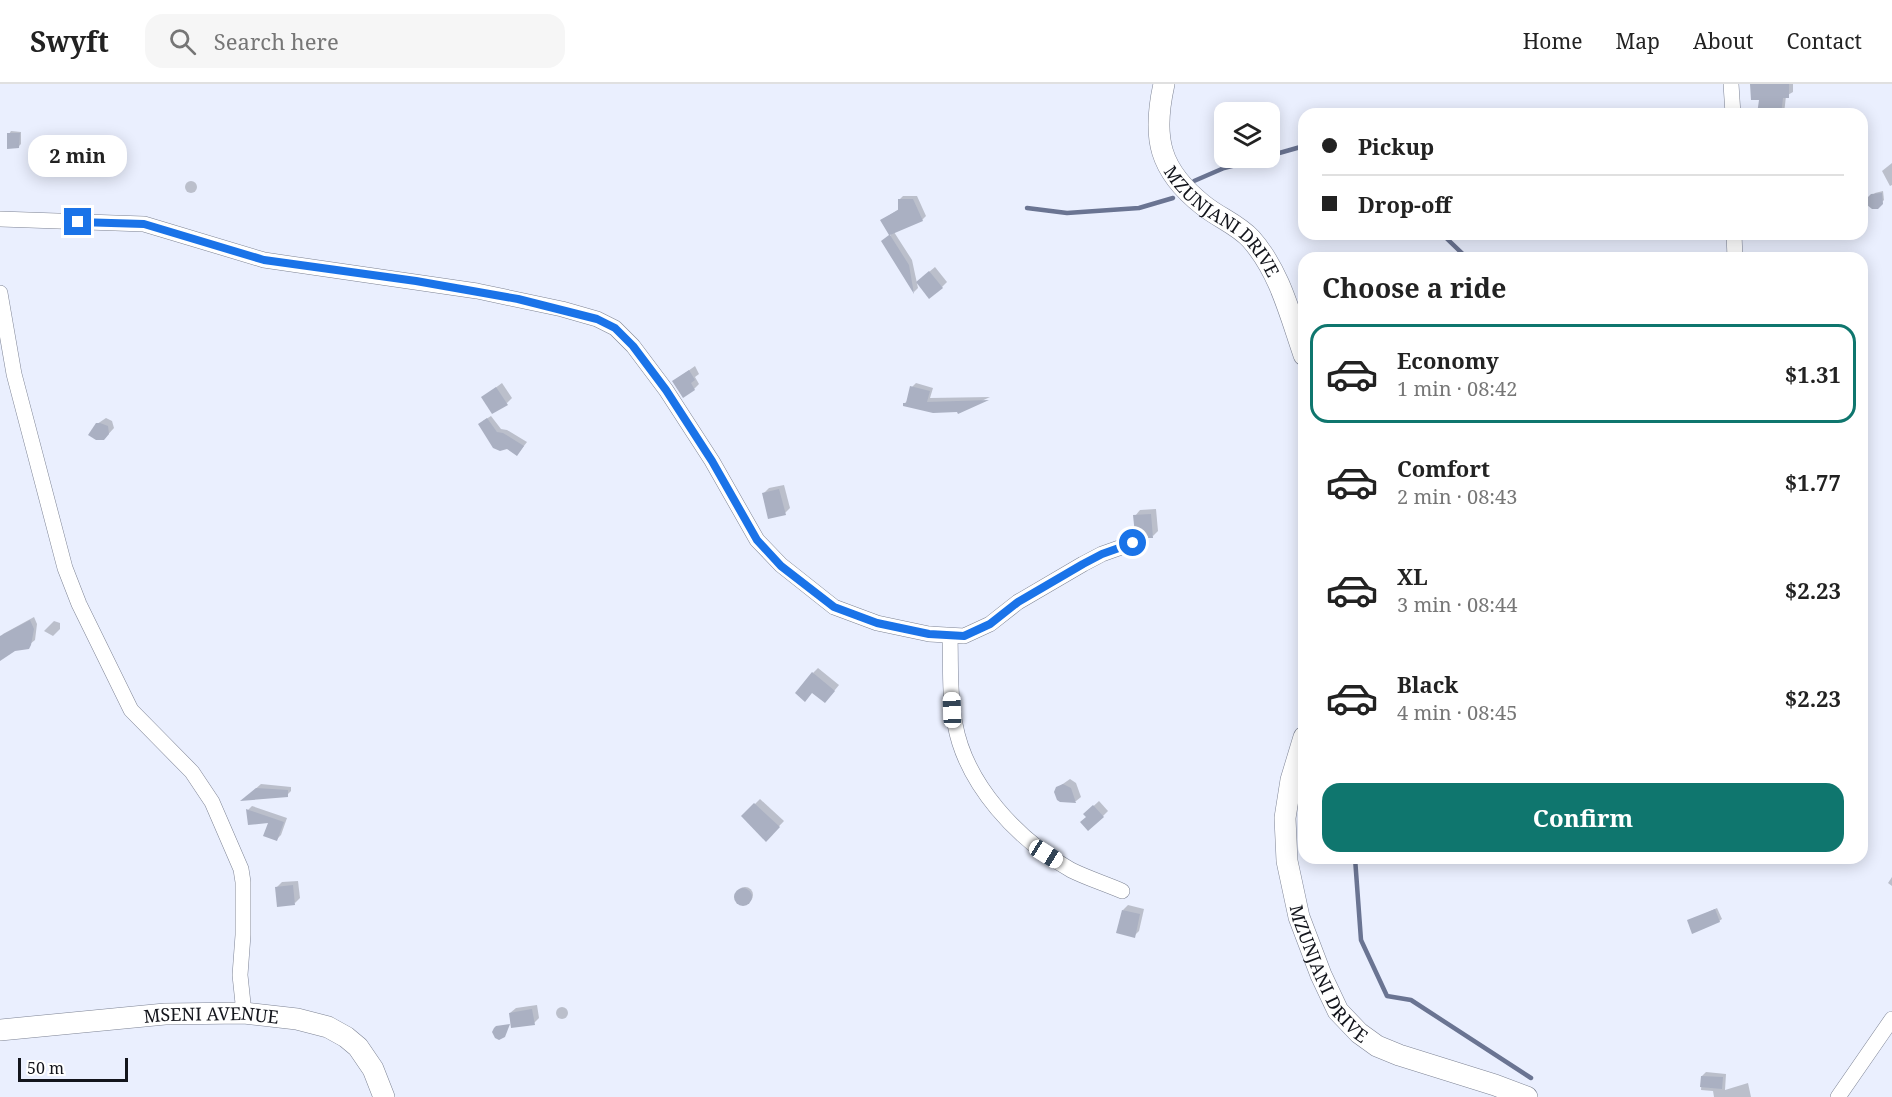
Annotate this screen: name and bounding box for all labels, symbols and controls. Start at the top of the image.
search box [145,14,565,68]
text: Swyft [30,22,109,60]
icon: search [166,25,199,58]
text: Search here [214,26,339,56]
text: Home [1523,27,1583,55]
text: Map [1616,27,1660,55]
text: About [1693,27,1754,55]
text: Contact [1787,27,1862,55]
map controls [1214,102,1280,168]
button: layers [1214,102,1280,168]
text: Pickup [1358,131,1434,161]
callout: 2 min [28,135,128,177]
text: 2 min [49,142,106,169]
street label: MZUNJANI DRIVE [1159,161,1285,281]
text: Drop-off [1358,189,1451,219]
route end [64,208,91,235]
text: Choose a ride [1322,269,1507,306]
text: Economy [1397,345,1499,375]
icon: car [1325,347,1379,401]
text: $1.31 [1785,359,1841,389]
text: 1 min · 08:42 [1397,375,1517,402]
text: Comfort [1397,453,1490,483]
icon: car [1325,455,1379,509]
text: $1.77 [1785,467,1841,497]
text: 2 min · 08:43 [1397,483,1517,510]
route start [1119,529,1146,556]
text: XL [1397,561,1428,591]
icon: car [1325,563,1379,617]
text: $2.23 [1785,575,1841,605]
text: 3 min · 08:44 [1397,591,1517,618]
text: Black [1397,669,1458,699]
icon: car [1325,671,1379,725]
text: $2.23 [1785,683,1841,713]
car [942,692,962,728]
text: 4 min · 08:45 [1397,699,1517,726]
button: Confirm [1322,783,1844,852]
car [1026,837,1066,871]
street label: MZUNJANI DRIVE [1285,902,1373,1048]
street label: MSENI AVENUE [142,1001,280,1029]
scale bar [18,1055,128,1082]
text: 50 m [27,1057,64,1079]

